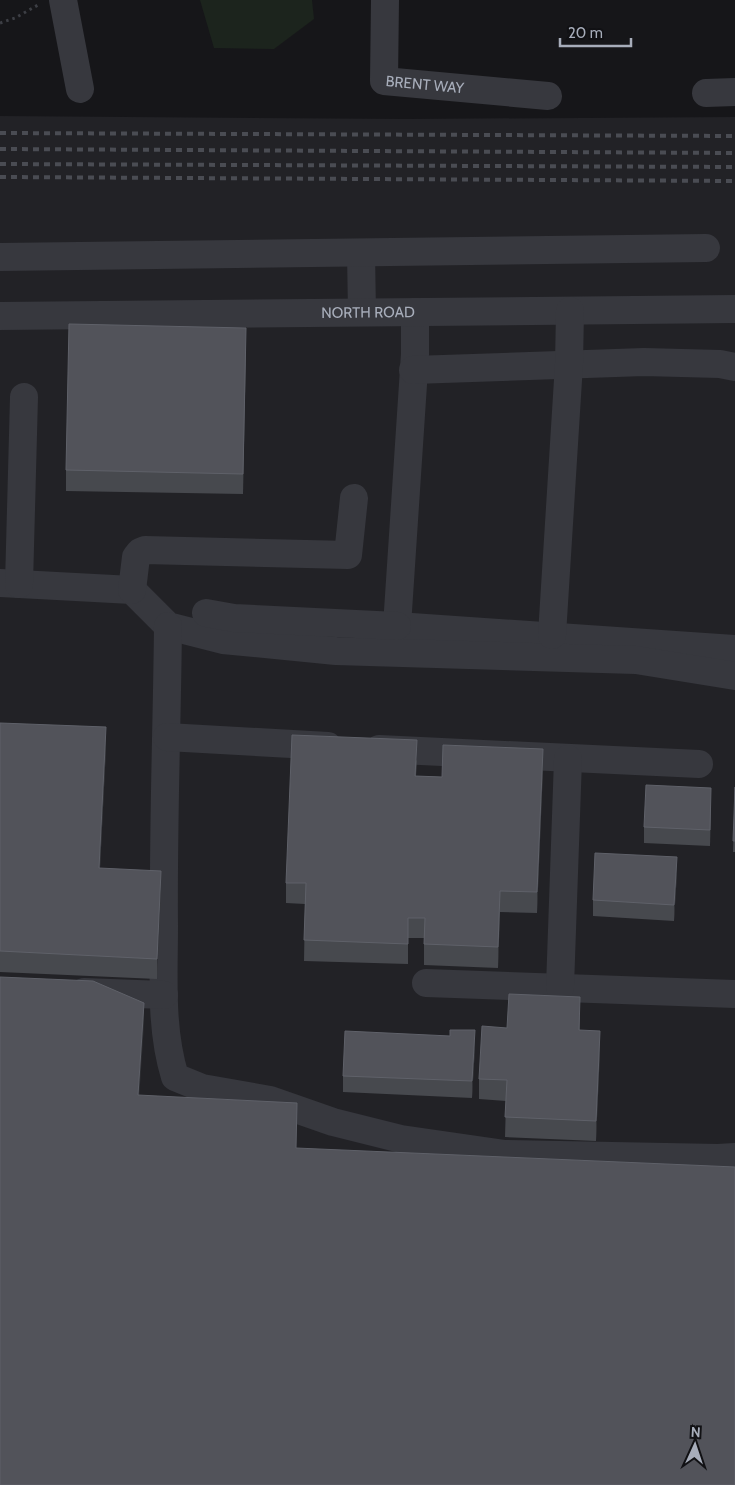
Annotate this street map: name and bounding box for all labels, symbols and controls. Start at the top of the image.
scale bar [560,15,631,47]
text: 20 m [568,24,603,42]
street label: BRENT WAY [385,72,465,97]
street label: NORTH ROAD [321,303,415,322]
north arrow [670,1420,720,1470]
text: N [690,1423,701,1441]

